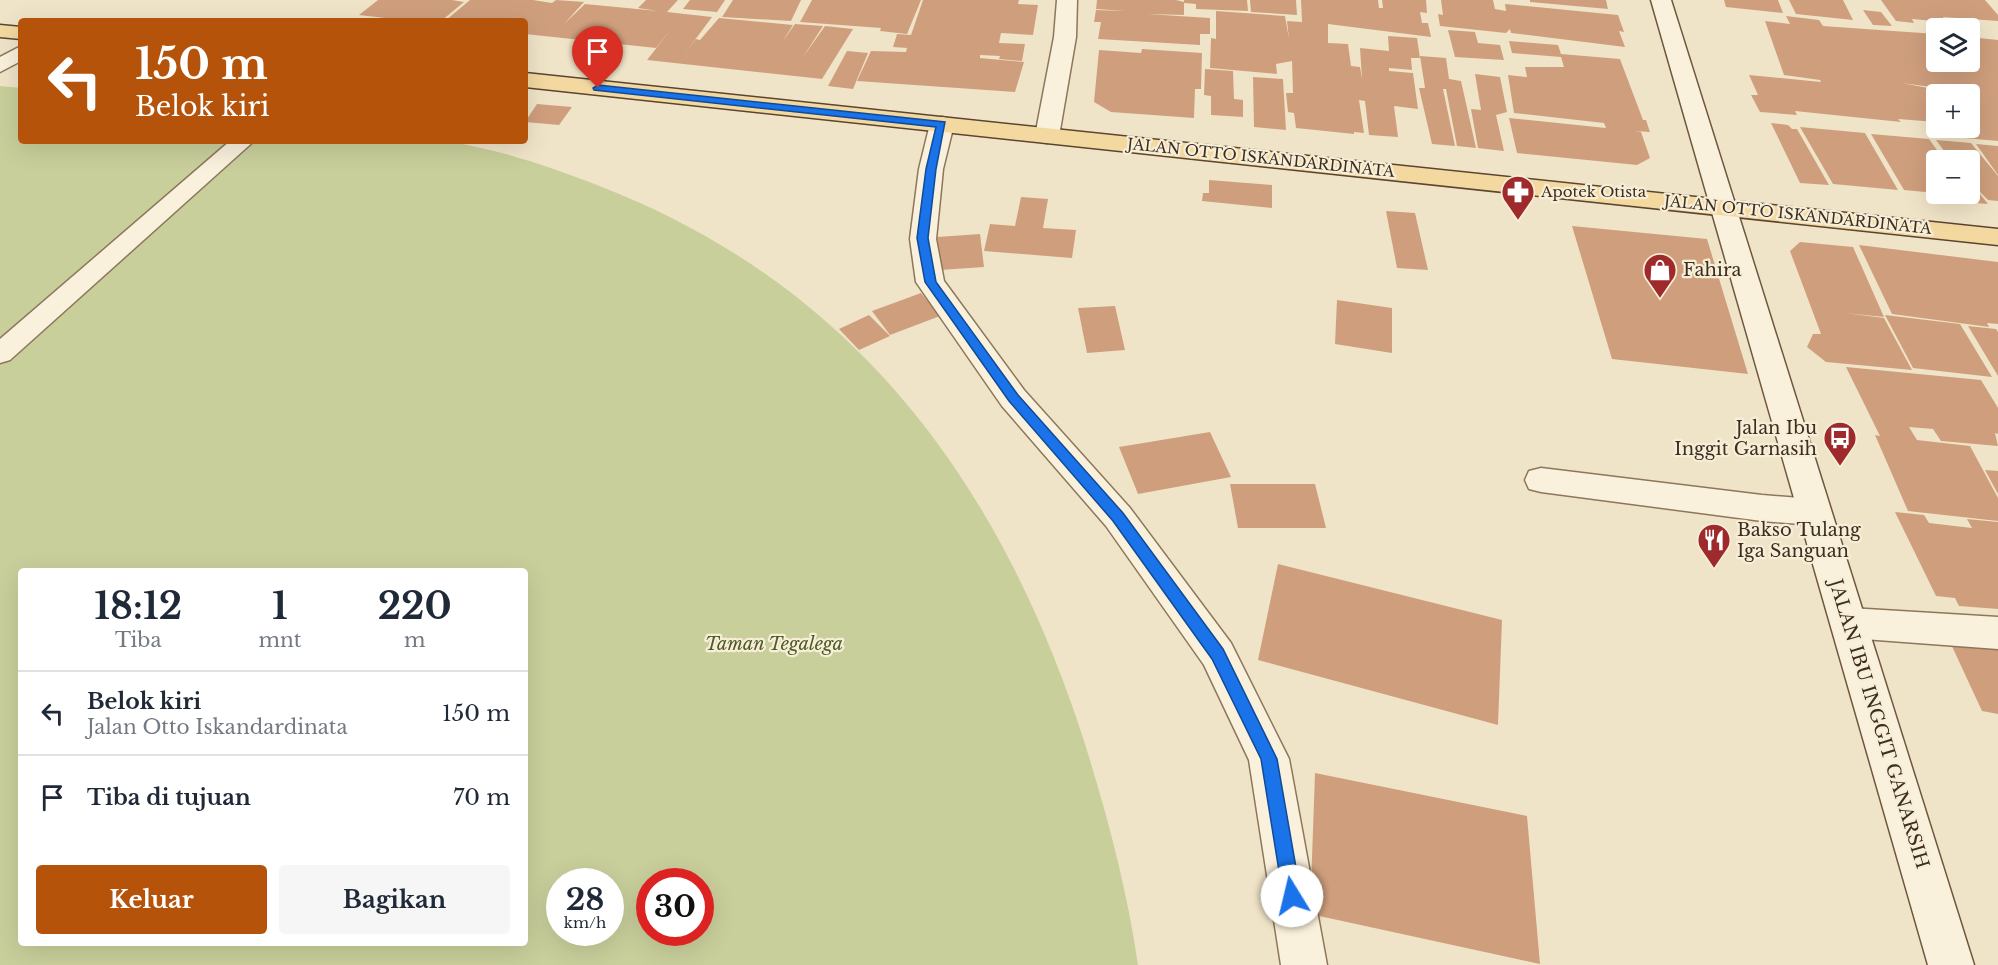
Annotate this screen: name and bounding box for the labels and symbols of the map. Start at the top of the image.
pin [572,26,623,88]
street label: JALAN OTTO ISKANDARDINATA [1124,134,1396,181]
pharmacy icon: Apotek Otista [1500,174,1536,221]
place label: Apotek Otista [1540,182,1647,201]
street label: JALAN OTTO ISKANDARDINATA [1661,191,1933,238]
shop icon: Fahira [1642,252,1678,299]
place label: Fahira [1683,259,1741,281]
place label: Jalan Ibu Inggit Garnasih [1674,417,1817,460]
bus stop icon: Jalan Ibu Inggit Garnasih [1822,420,1858,467]
place label: Bakso Tulang Iga Sanguan [1737,519,1861,562]
restaurant icon: Bakso Tulang Iga Sanguan [1696,522,1732,569]
street label: JALAN IBU INGGIT GANARSIH [1824,575,1934,871]
park label: Taman Tegalega [705,633,843,655]
position arrow [1260,864,1324,928]
speed limit sign: 30 [636,868,714,946]

